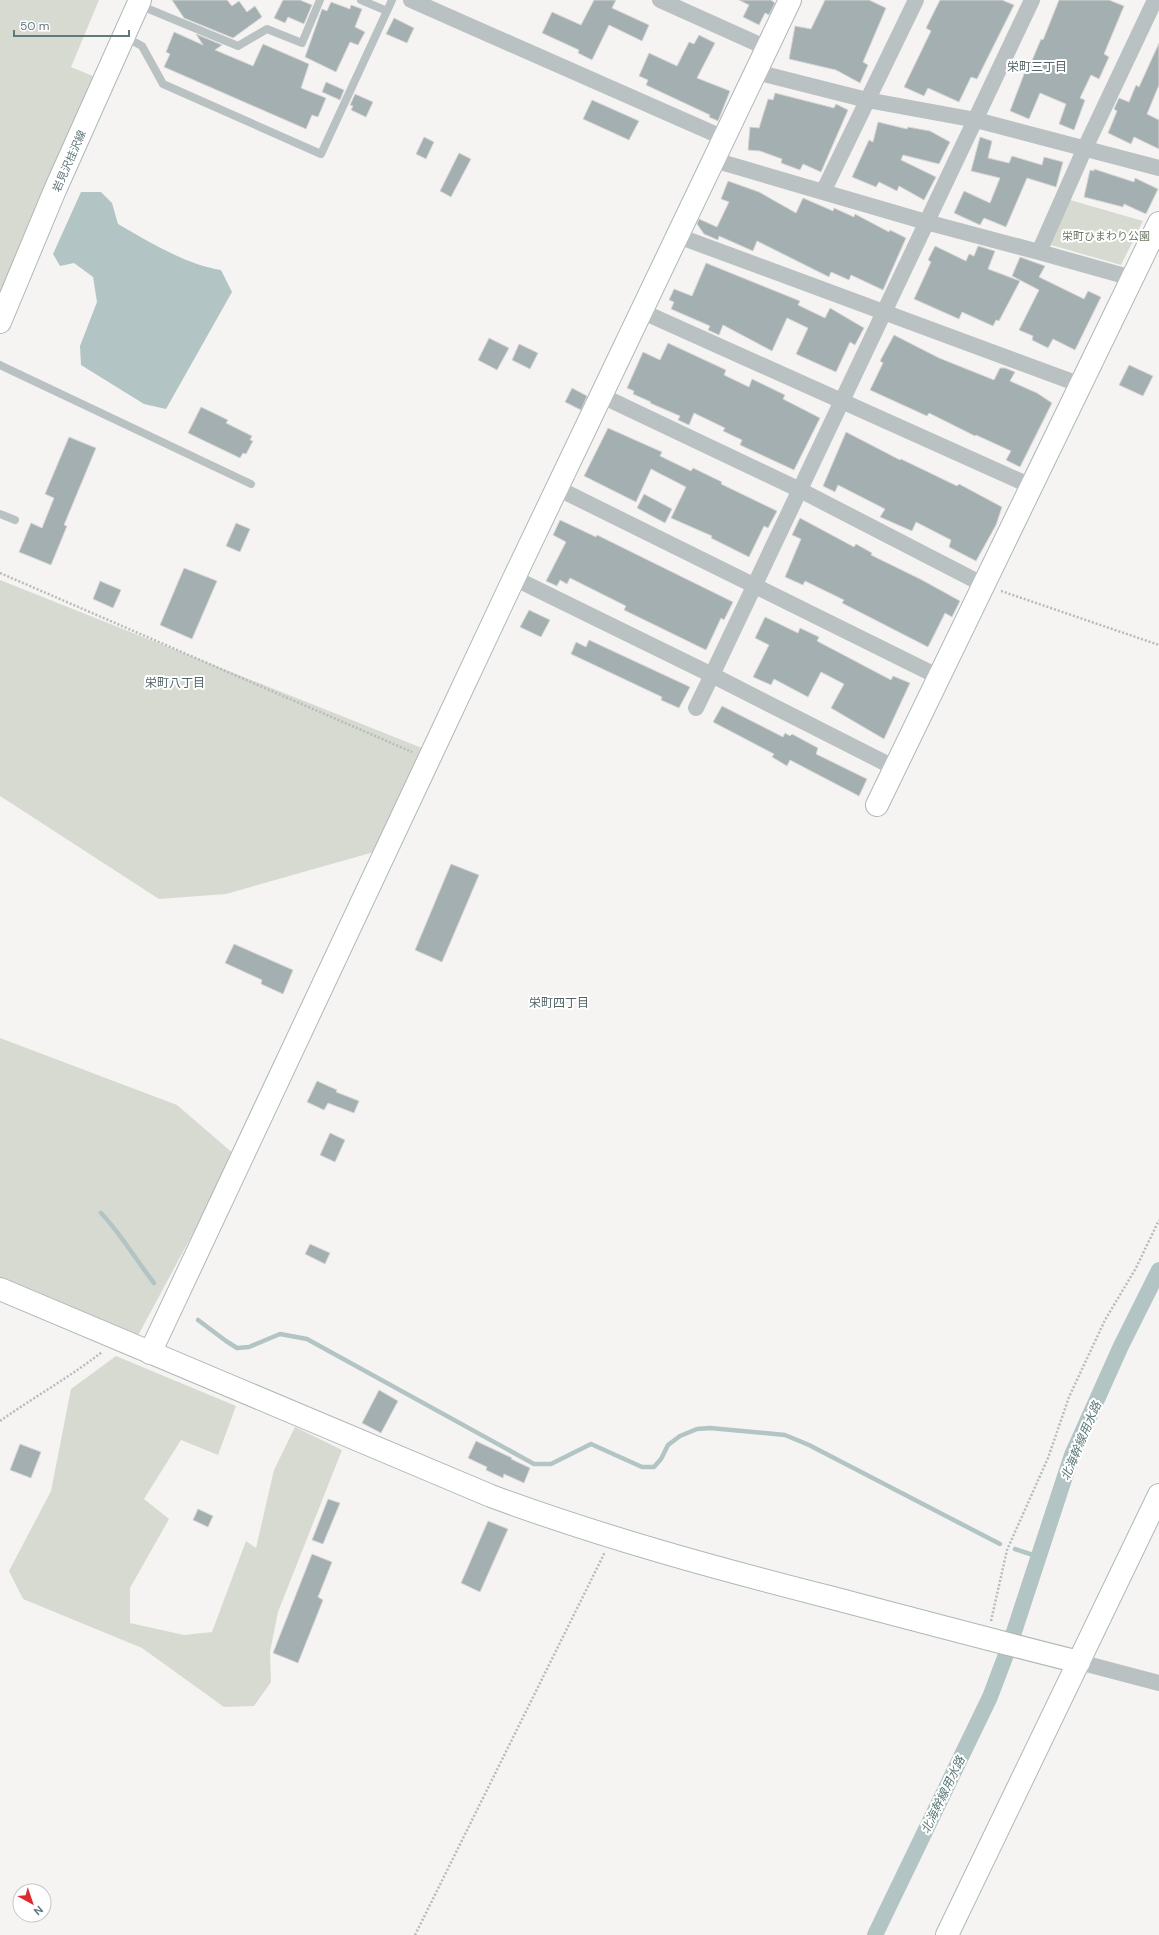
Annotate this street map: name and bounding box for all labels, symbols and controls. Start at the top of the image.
scale bar [14,12,129,38]
text: 50 m [20,18,49,34]
district label: 栄町三丁目 [1007,59,1067,75]
street label: 岩見沢桂沢線 [49,128,89,194]
park label: 栄町ひまわり公園 [1062,229,1150,243]
district label: 栄町八丁目 [145,675,205,691]
district label: 栄町四丁目 [529,995,589,1011]
water label: 北海幹線用水路 [1057,1398,1105,1483]
water label: 北海幹線用水路 [917,1753,969,1836]
north arrow [12,1883,52,1923]
text: N [31,1903,46,1919]

